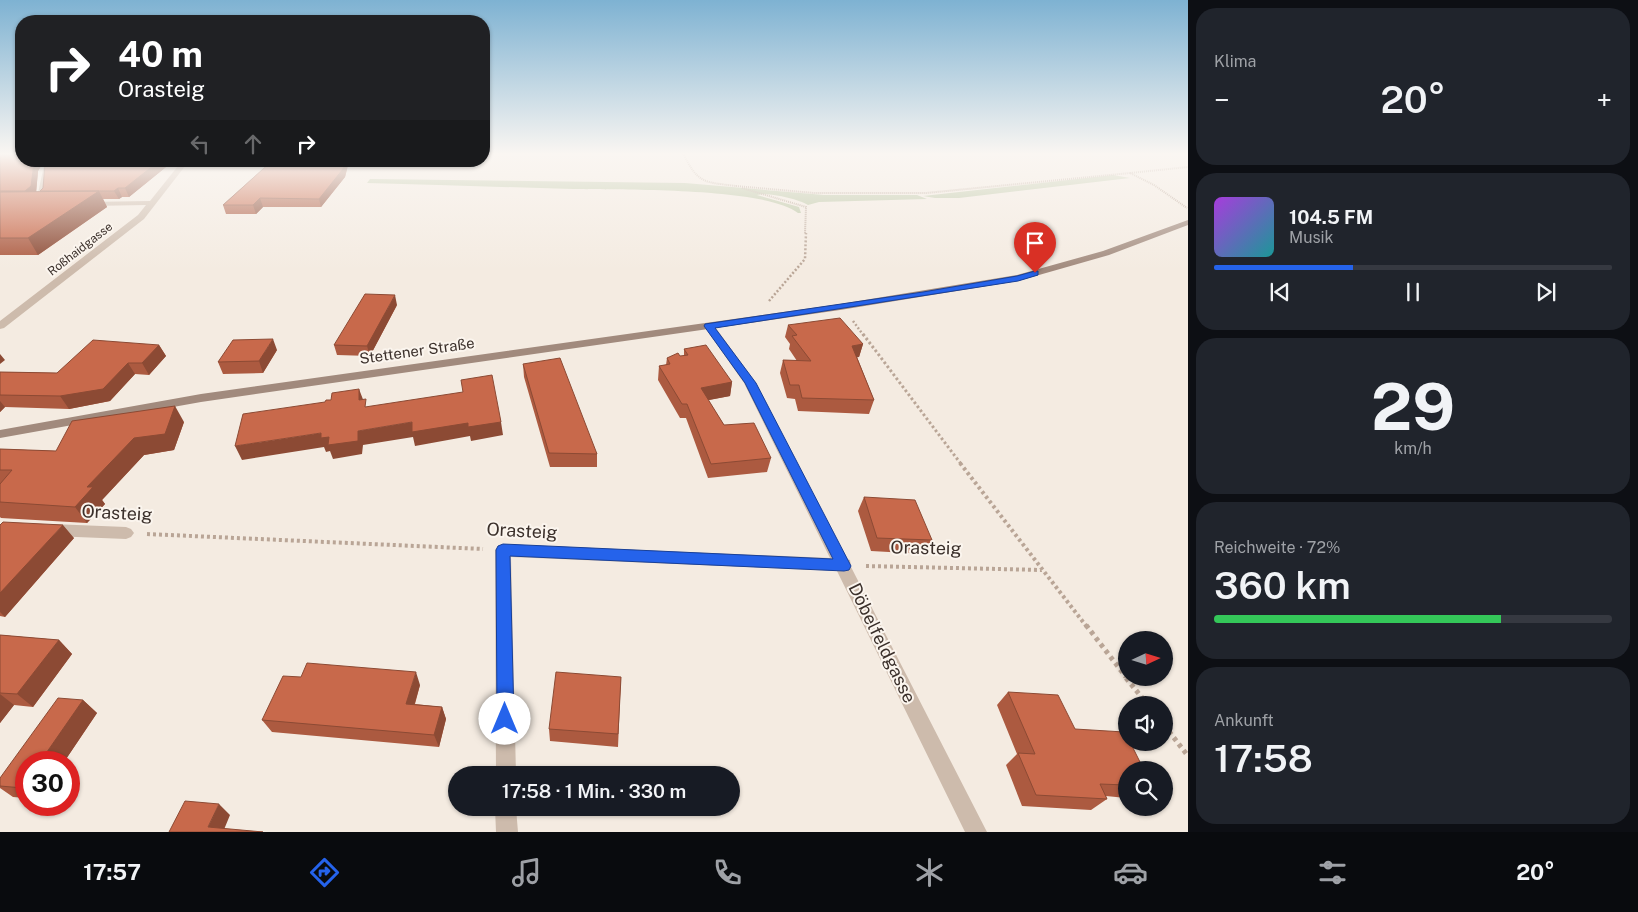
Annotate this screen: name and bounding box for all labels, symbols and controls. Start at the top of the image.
text: 40 m [118,34,203,75]
icon: right [35,35,100,100]
text: Klima [1214,52,1256,71]
text: Orasteig [118,76,205,102]
text: 20° [1380,77,1446,122]
text: − [1214,83,1230,116]
text: + [1596,83,1612,116]
icon: left [186,130,214,158]
icon: ahead [239,130,267,158]
icon: right [292,130,320,158]
text: 104.5 FM [1289,206,1373,228]
street label: Roßhaidgasse [45,219,115,279]
pin [1014,222,1056,273]
text: Musik [1289,228,1334,247]
icon: arrive [1021,229,1049,257]
icon: previous [1266,278,1294,306]
icon: pause [1399,278,1427,306]
icon: next [1532,278,1560,306]
street label: Stettener Straße [358,334,476,367]
text: 29 [1371,368,1455,445]
text: km/h [1394,439,1432,458]
street label: Orasteig [81,500,153,525]
street label: Orasteig [486,518,558,543]
street label: Orasteig [890,536,962,559]
text: Reichweite · 72% [1214,538,1341,557]
text: 360 km [1214,563,1351,608]
street label: Döbelfeldgasse [844,579,921,706]
north arrow [1118,631,1172,686]
map controls [1118,631,1173,816]
position arrow [478,692,530,744]
button: sound [1118,696,1173,751]
text: Ankunft [1214,711,1274,730]
text: 17:58 [1214,736,1313,781]
speed limit sign: 30 [15,751,80,816]
button: search [1118,761,1173,816]
text: 17:58 · 1 Min. · 330 m [502,780,686,802]
icon: directions [307,855,342,890]
icon: music [509,855,544,890]
icon: phone [710,855,745,890]
icon: climate [912,855,947,890]
icon: car [1113,855,1148,890]
icon: filters [1315,855,1350,890]
text: 17:57 [83,859,141,885]
text: 20° [1516,859,1555,885]

